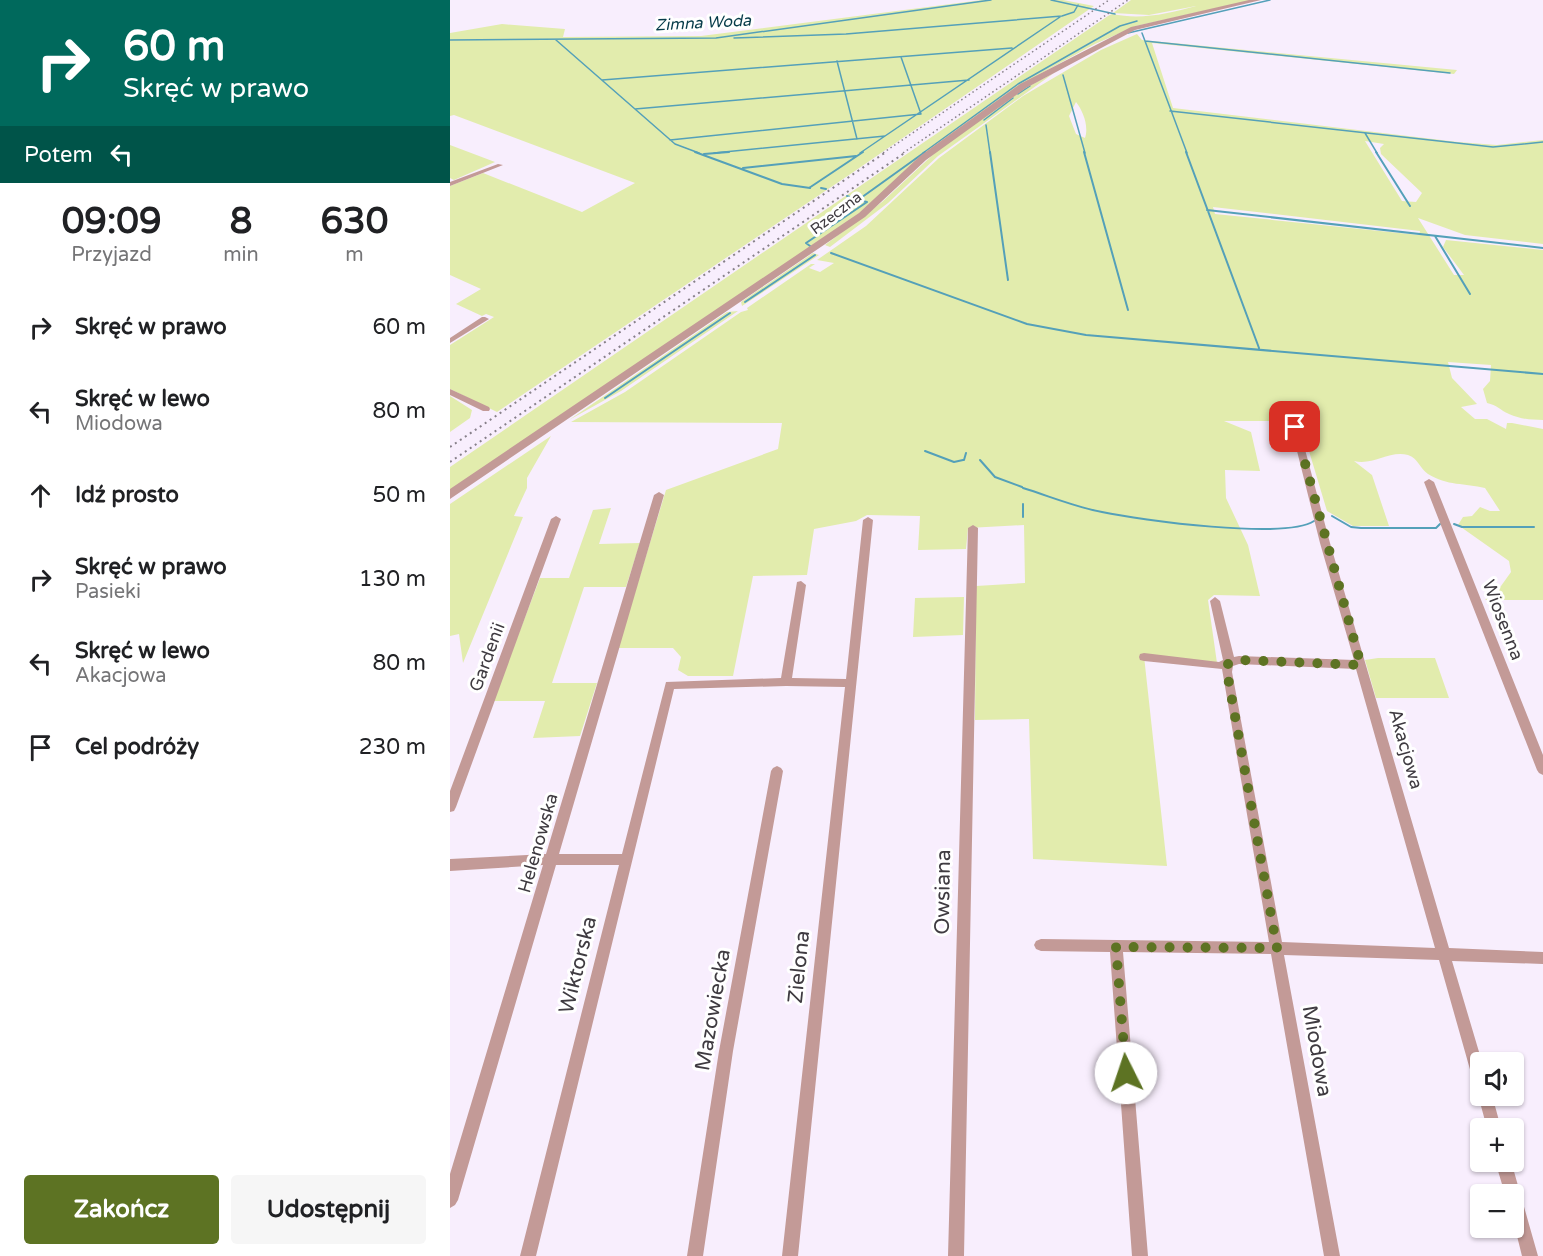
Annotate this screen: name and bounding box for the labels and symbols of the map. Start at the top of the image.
water label: Zimna Woda [655,10,752,36]
street label: Rzeczna [807,188,865,238]
pin [1269,401,1320,452]
street label: Wiosenna [1478,577,1528,663]
street label: Gardenii [464,619,510,695]
street label: Akacjowa [1384,706,1428,792]
street label: Helenowska [513,791,563,895]
street label: Owsiana [930,849,956,935]
street label: Wiktorska [554,914,602,1016]
street label: Zielona [783,929,815,1005]
street label: Mazowiecka [690,947,736,1073]
street label: Miodowa [1297,1003,1337,1099]
position arrow [1094,1041,1158,1105]

